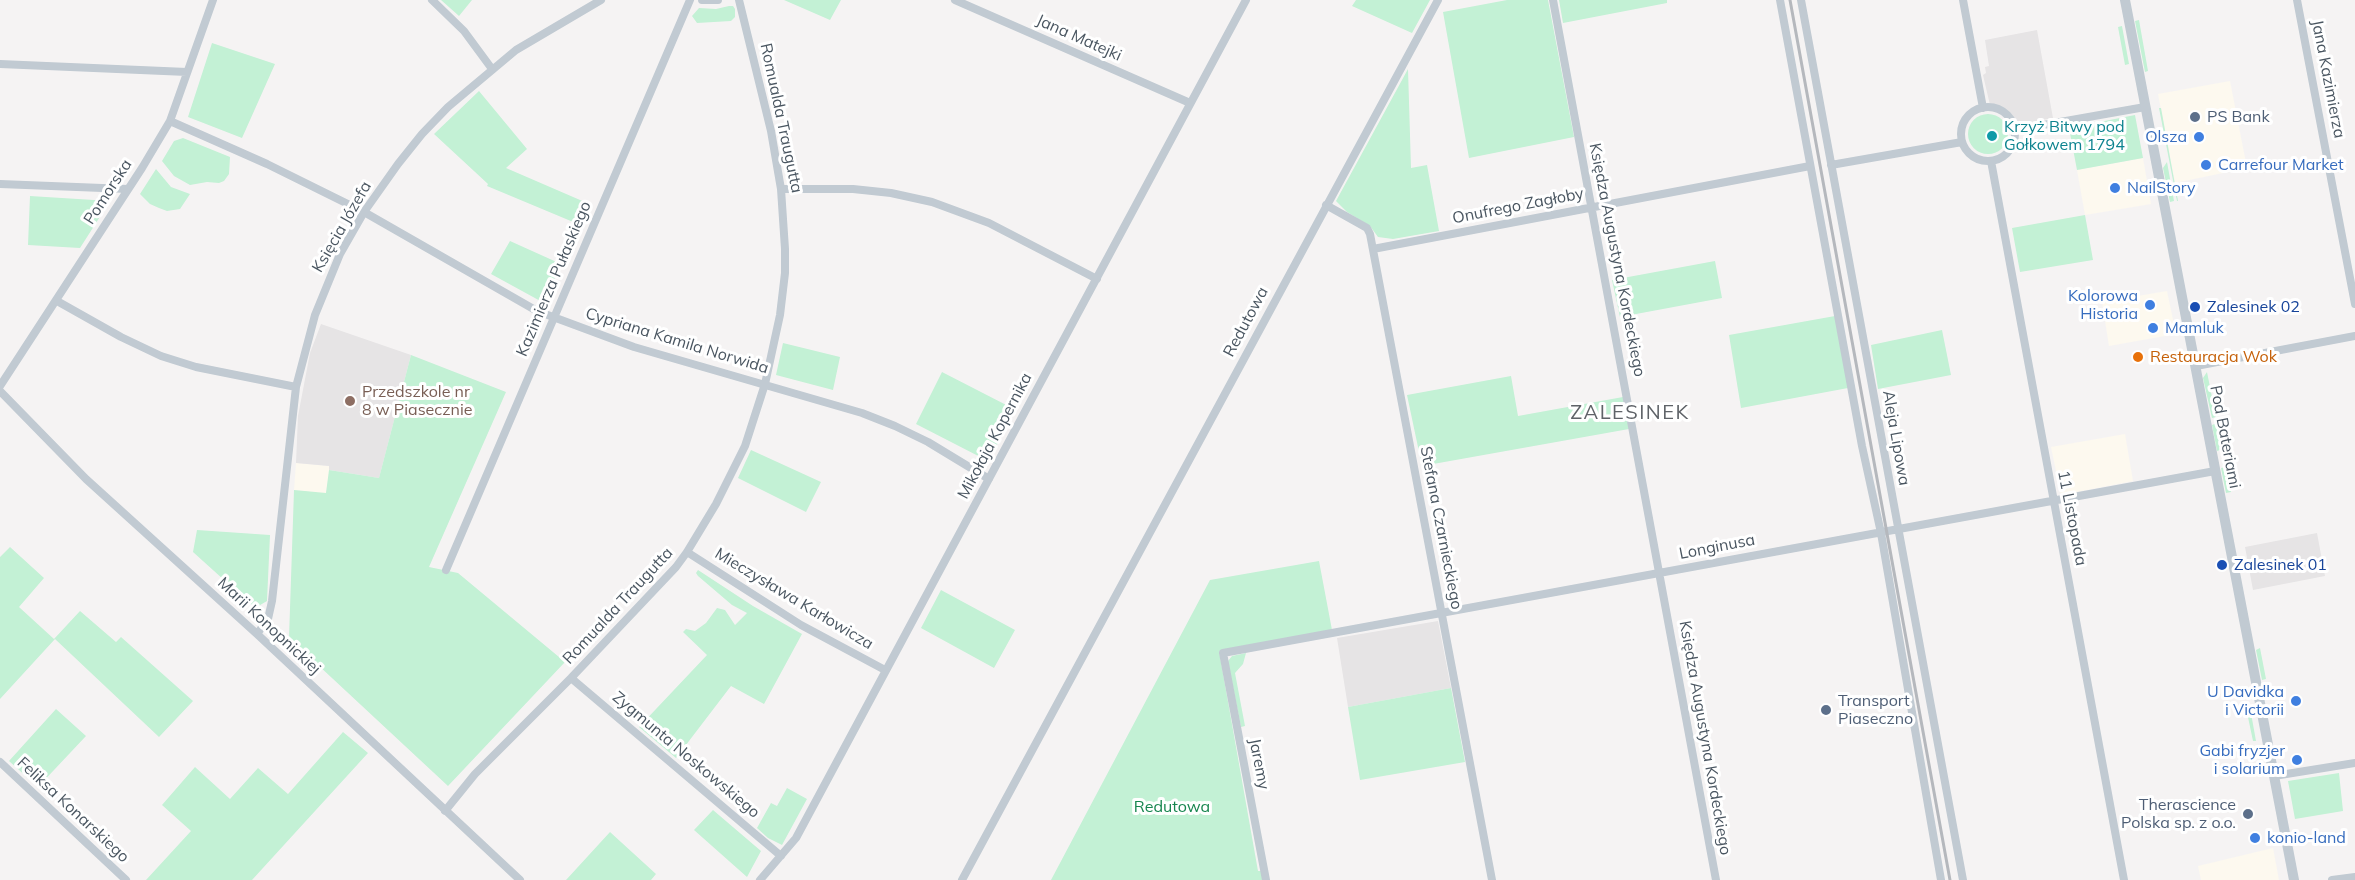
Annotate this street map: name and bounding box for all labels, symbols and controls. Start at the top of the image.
street label: Jana Matejki [1033,11,1125,65]
street label: Jana Kazimierza [2307,18,2349,140]
street label: Romualda Traugutta [756,41,806,195]
place label: PS Bank [2207,107,2270,127]
marker: PS Bank [2188,110,2202,124]
place label: Krzyż Bitwy pod Gołkowem 1794 [2004,117,2125,155]
place label: Olsza [2145,127,2187,147]
marker: Krzyż Bitwy pod Gołkowem 1794 [1985,129,1999,143]
marker: Olsza [2192,130,2206,144]
street label: Księdza Augustyna Kordeckiego [1585,142,1649,378]
place label: Carrefour Market [2218,155,2343,175]
street label: Pomorska [80,156,136,228]
marker: Carrefour Market [2199,158,2213,172]
street label: Księcia Józefa [308,178,376,276]
place label: NailStory [2127,178,2196,198]
marker: NailStory [2108,181,2122,195]
street label: Onufrego Zagłoby [1451,184,1585,228]
street label: Kazimierza Pułaskiego [513,199,595,359]
street label: Redutowa [1220,284,1272,360]
place label: Kolorowa Historia [2068,286,2138,324]
place label: Zalesinek 02 [2207,297,2300,317]
marker: Kolorowa Historia [2143,298,2157,312]
marker: Zalesinek 02 [2188,300,2202,314]
street label: Cypriana Kamila Norwida [583,304,771,378]
place label: Mamluk [2165,318,2224,338]
marker: Mamluk [2146,321,2160,335]
place label: Restauracja Wok [2150,347,2277,367]
marker: Restauracja Wok [2131,350,2145,364]
street label: Mikołaja Kopernika [954,370,1036,502]
place label: Przedszkole nr 8 w Piasecznie [362,382,472,420]
street label: Pod Bateriami [2206,384,2244,490]
street label: Aleja Lipowa [1878,389,1914,487]
marker: Przedszkole nr 8 w Piasecznie [343,394,357,408]
district label: ZALESINEK [1570,401,1690,425]
street label: Stefana Czarnieckiego [1416,445,1466,611]
street label: 11 Listopada [2053,469,2091,567]
street label: Longinusa [1677,530,1757,564]
street label: Romualda Traugutta [559,544,677,668]
street label: Mieczysława Karłowicza [711,544,877,654]
place label: Zalesinek 01 [2234,555,2327,575]
marker: Zalesinek 01 [2215,558,2229,572]
street label: Marii Konopnickiej [214,573,324,679]
street label: Księdza Augustyna Kordeckiego [1675,619,1735,857]
place label: U Davidka i Victorii [2207,682,2284,720]
street label: Zygmunta Noskowskiego [608,688,764,822]
place label: Transport Piaseczno [1838,691,1913,729]
marker: U Davidka i Victorii [2289,694,2303,708]
marker: Transport Piaseczno [1819,703,1833,717]
street label: Jaremy [1245,737,1273,791]
place label: Gabi fryzjer i solarium [2199,741,2285,779]
street label: Feliksa Konarskiego [13,753,133,867]
marker: Gabi fryzjer i solarium [2290,753,2304,767]
place label: Therascience Polska sp. z o.o. [2121,795,2236,833]
park label: Redutowa [1134,797,1210,817]
marker: Therascience Polska sp. z o.o. [2241,807,2255,821]
place label: konio-land [2267,828,2346,848]
marker: konio-land [2248,831,2262,845]

